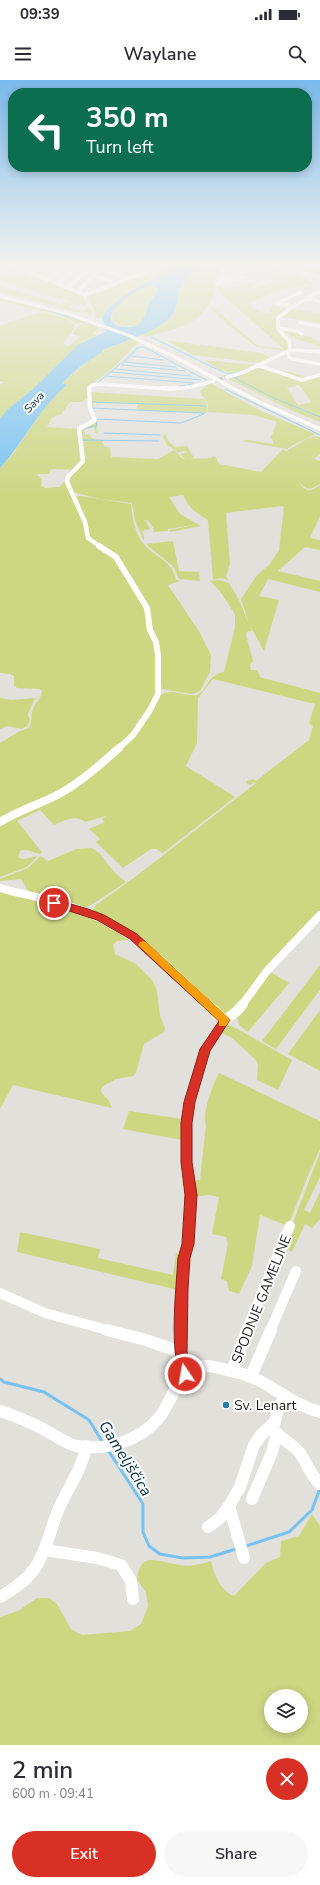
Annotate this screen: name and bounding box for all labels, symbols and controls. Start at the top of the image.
text: 09:39 [20,4,60,24]
text: Waylane [123,42,197,66]
icon: menu [12,43,34,65]
icon: search [286,43,308,65]
text: 350 m [86,99,169,137]
icon: left [20,104,72,156]
text: Turn left [86,135,154,159]
water label: Sava [21,388,48,416]
pin [37,886,71,920]
icon: arrive [43,892,65,914]
street label: SPODNJE GAMELJNE [227,1232,296,1366]
position arrow [164,1353,206,1395]
place label: Sv. Lenart [234,1396,297,1415]
marker: Sv. Lenart [221,1400,231,1410]
water label: Gameljščica [93,1416,157,1501]
map controls [264,1689,308,1733]
button: layers [264,1689,308,1733]
text: 2 min [12,1754,73,1786]
button: close [266,1758,308,1800]
text: 600 m · 09:41 [12,1785,94,1803]
button: Exit [12,1831,156,1877]
button: Share [164,1831,308,1877]

